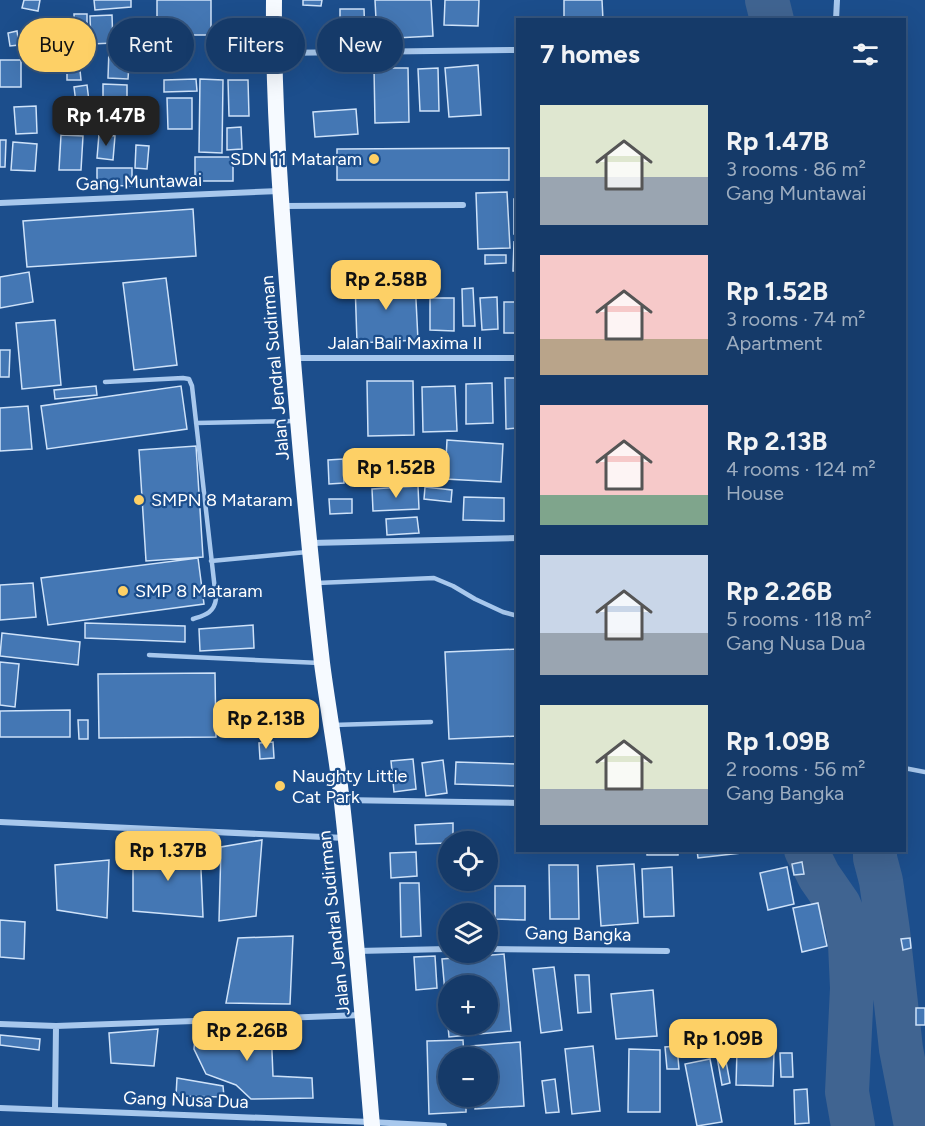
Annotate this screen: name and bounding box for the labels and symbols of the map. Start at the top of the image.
pin: Rp 1.47B [44,96,168,147]
place label: SDN 11 Mataram [230,148,362,170]
marker: SDN 11 Mataram [367,152,381,166]
street label: Gang Muntawai [76,169,202,195]
pin: Rp 2.58B [324,260,448,311]
street label: Jalan Jendral Sudirman [256,274,294,462]
street label: Jalan Bali Maxima II [328,332,482,354]
pin: Rp 1.52B [334,448,458,499]
place label: SMPN 8 Mataram [151,489,293,511]
marker: SMPN 8 Mataram [132,493,146,507]
place label: SMP 8 Mataram [135,580,263,602]
marker: SMP 8 Mataram [116,584,130,598]
pin: Rp 2.13B [204,699,328,750]
place label: Naughty Little Cat Park [292,765,408,808]
marker: Naughty Little Cat Park [273,779,287,793]
street label: Jalan Jendral Sudirman [313,829,355,1017]
pin: Rp 1.37B [106,831,230,882]
street label: Gang Bangka [525,922,631,946]
pin: Rp 2.26B [185,1011,309,1062]
pin: Rp 1.09B [661,1019,785,1070]
street label: Gang Nusa Dua [123,1087,249,1113]

